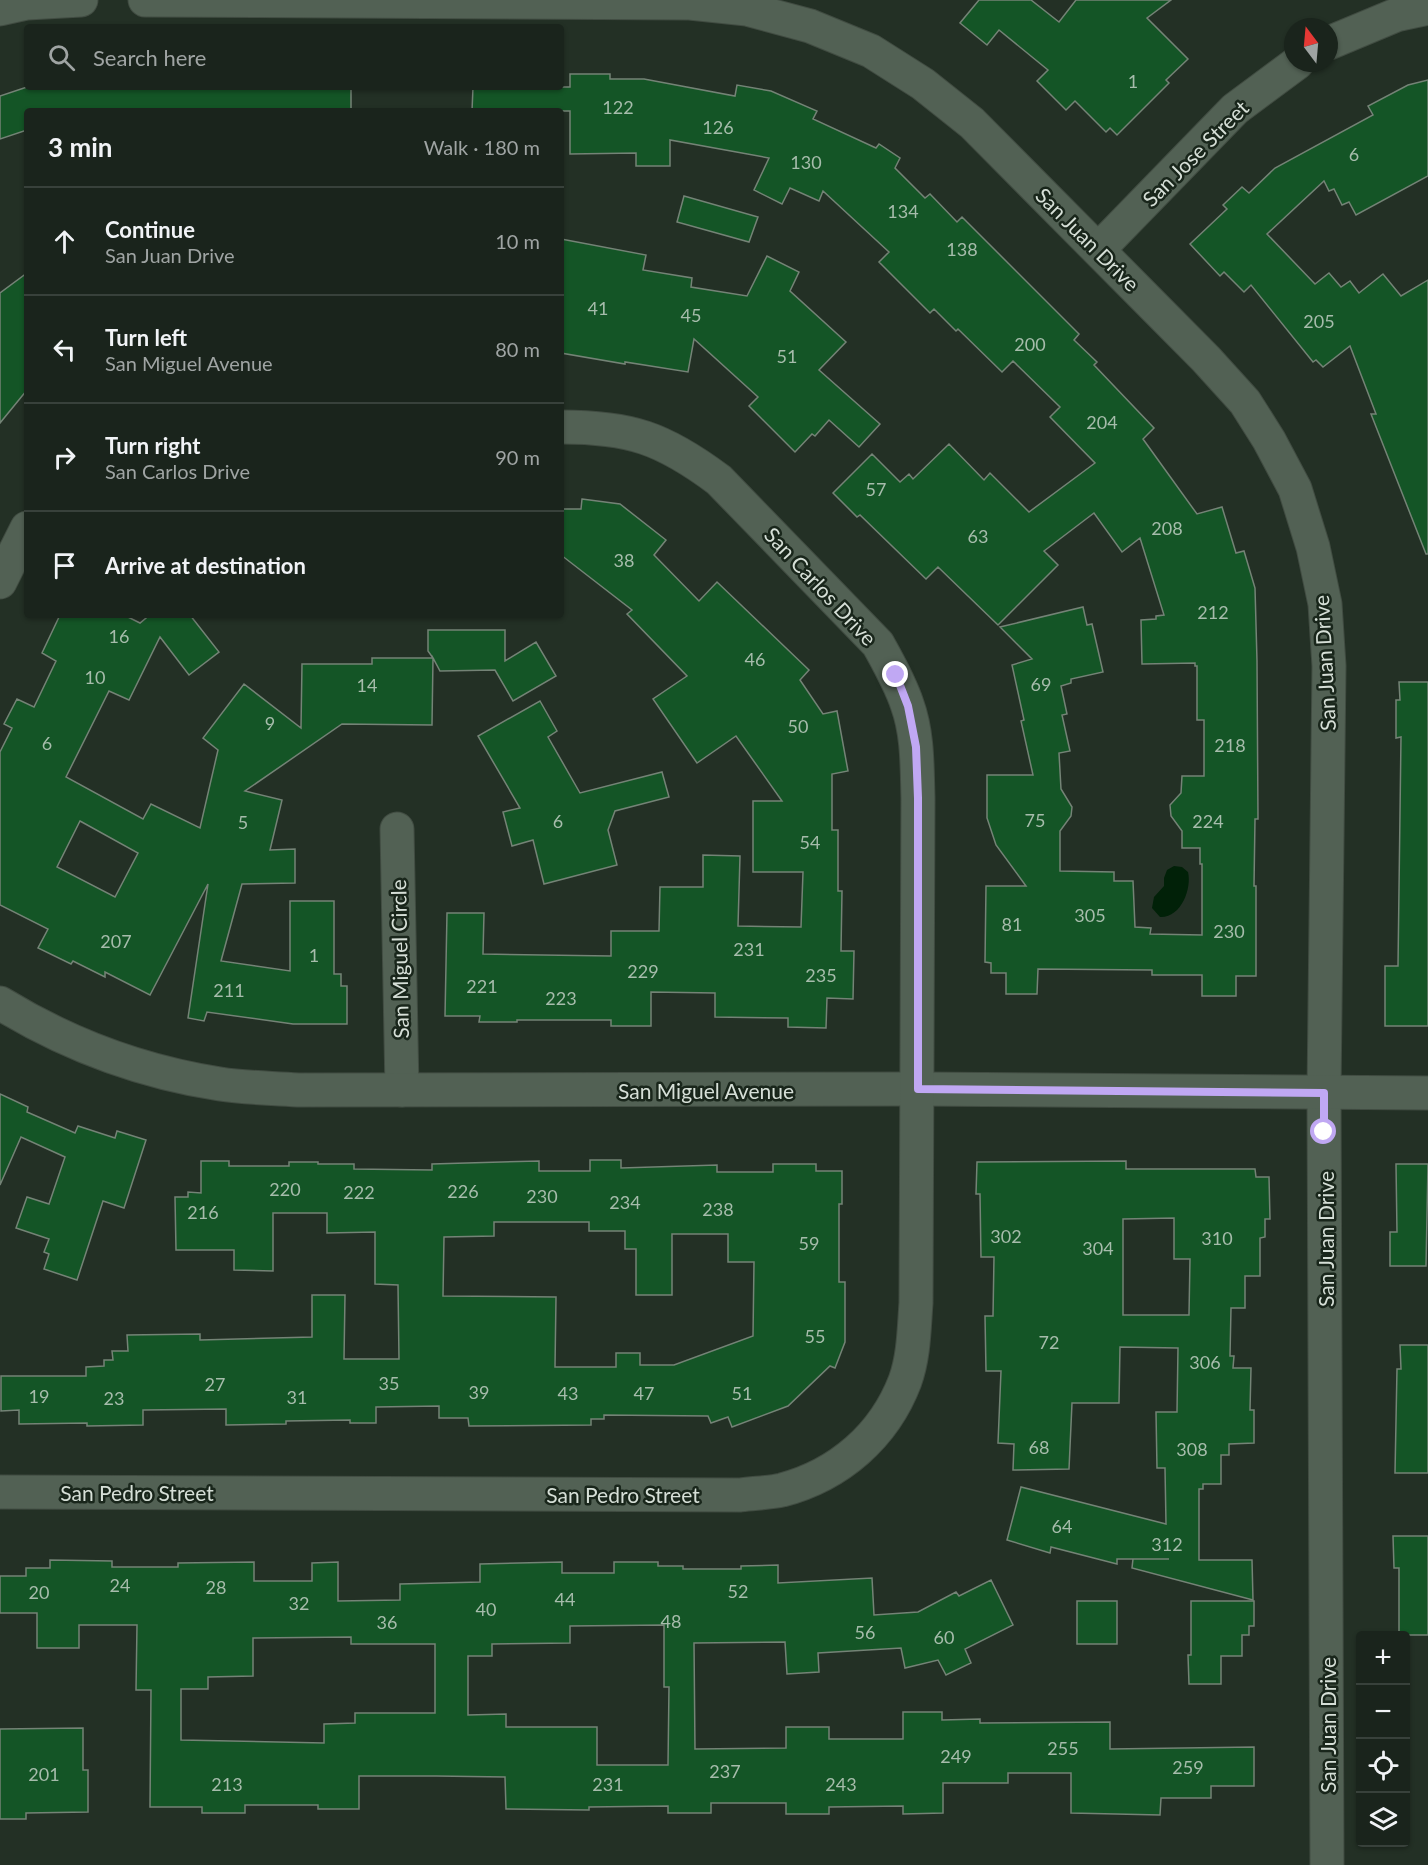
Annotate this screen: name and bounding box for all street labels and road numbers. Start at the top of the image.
street label: San Jose Street [1137,95,1253,211]
street label: San Juan Drive [1031,182,1145,296]
street label: San Carlos Drive [760,522,882,650]
street label: San Juan Drive [1308,594,1340,732]
street label: San Miguel Circle [385,879,413,1039]
street label: San Miguel Avenue [618,1078,794,1103]
street label: San Juan Drive [1313,1171,1338,1307]
street label: San Pedro Street [60,1480,214,1505]
street label: San Pedro Street [546,1482,700,1507]
street label: San Juan Drive [1315,1657,1340,1793]

